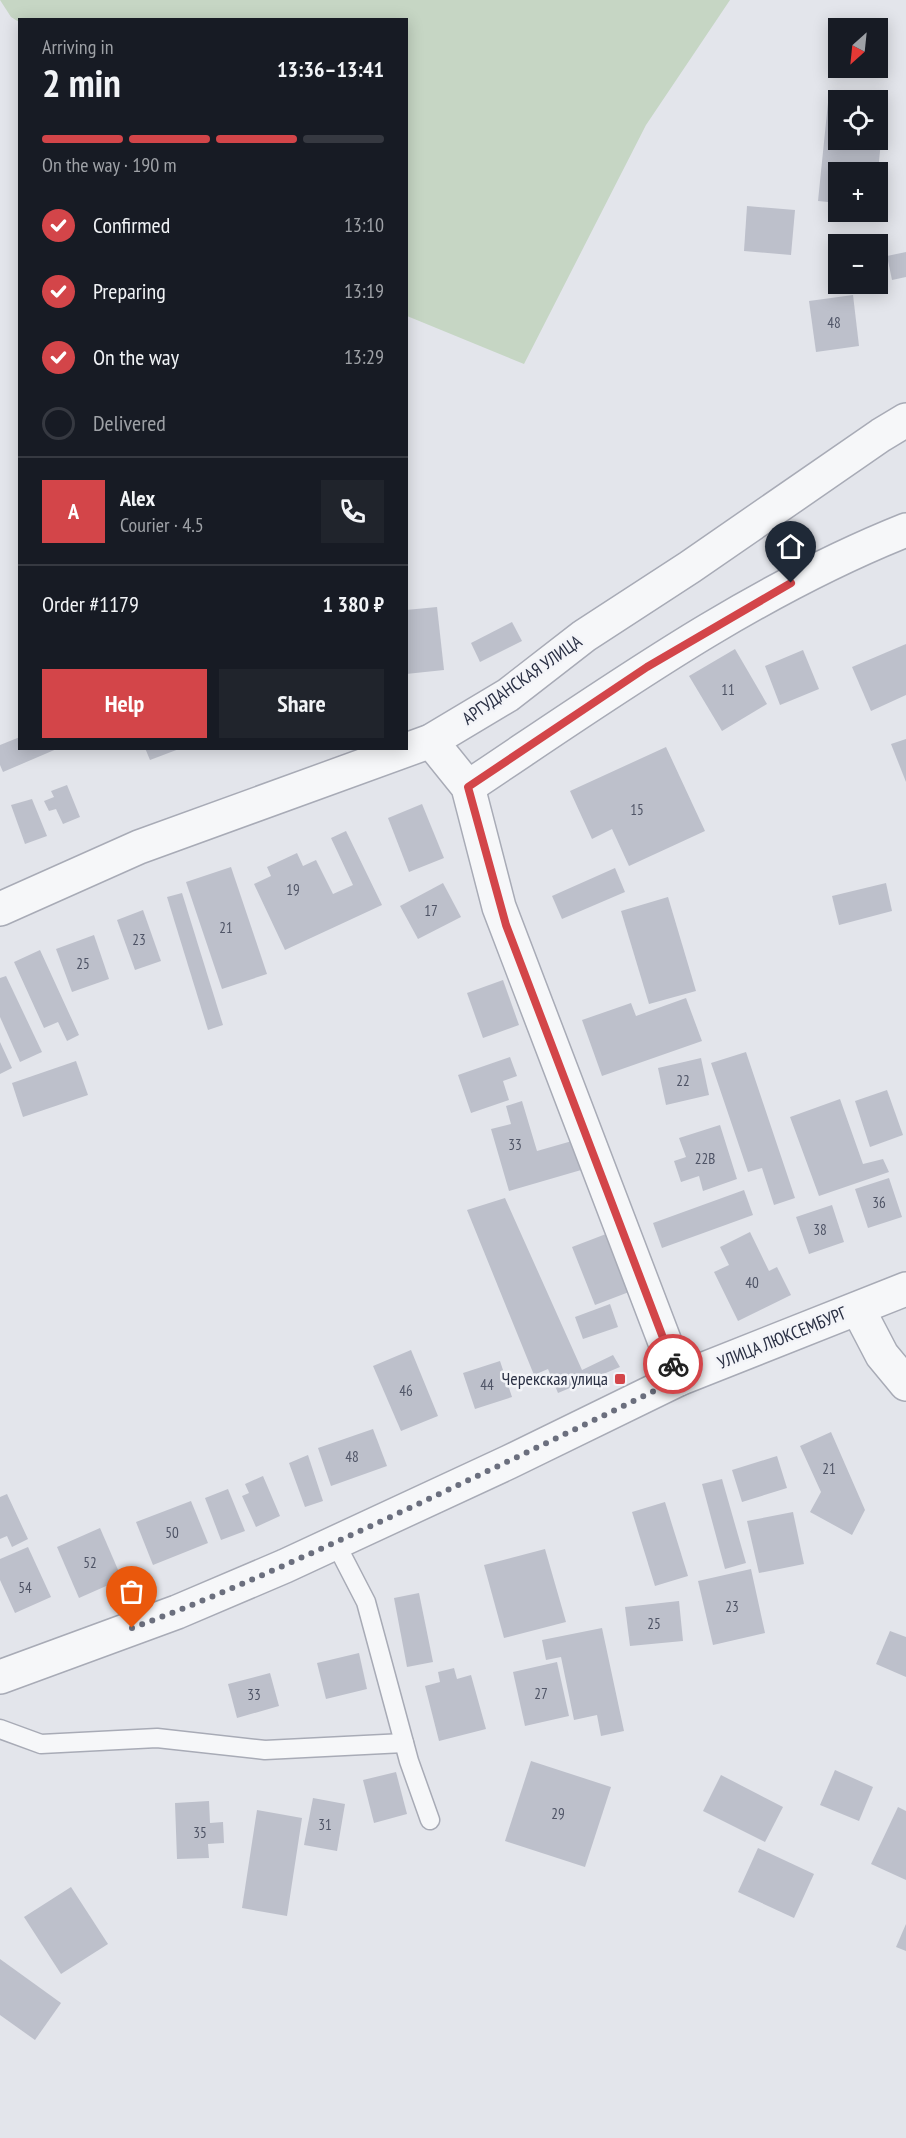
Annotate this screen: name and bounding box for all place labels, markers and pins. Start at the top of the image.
pin [765,521,816,583]
place label: Черекская улица [502,1367,608,1390]
marker: Черекская улица [613,1372,627,1386]
pin [106,1566,157,1628]

